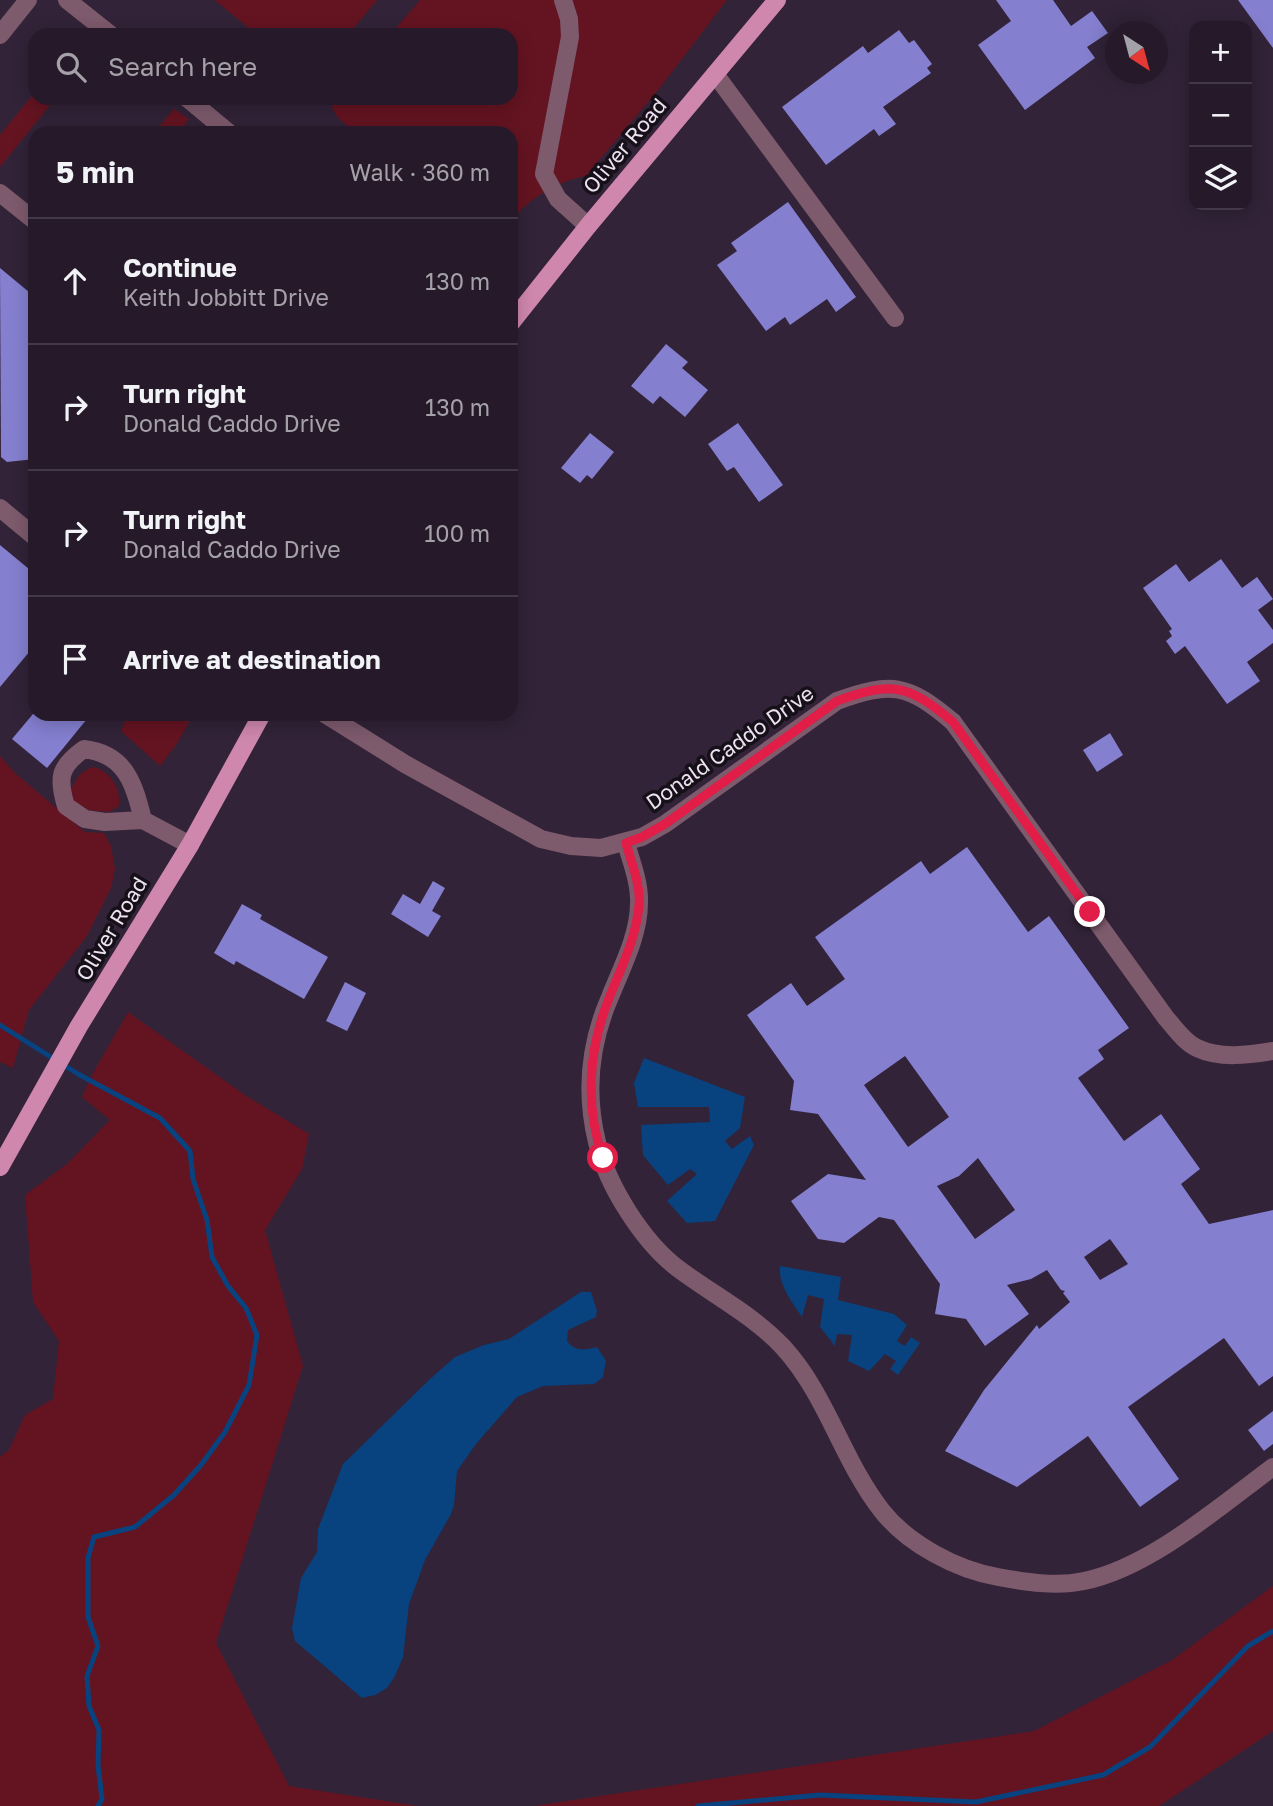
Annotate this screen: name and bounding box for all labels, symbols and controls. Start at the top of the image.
north arrow [1105,21,1168,84]
map controls [1189,21,1252,210]
button: + [1189,21,1252,84]
search box [28,28,518,105]
icon: search [52,48,90,86]
text: Search here [108,51,257,82]
button: − [1189,84,1252,147]
street label: Oliver Road [577,92,672,198]
button: layers [1189,147,1252,210]
text: 5 min [56,154,134,190]
text: Walk · 360 m [349,158,490,186]
text: Continue [123,252,237,283]
icon: ahead [56,262,94,300]
text: 130 m [425,267,490,295]
text: Keith Jobbitt Drive [123,283,329,311]
text: Turn right [123,378,246,409]
icon: right [56,388,94,426]
text: 130 m [425,393,490,421]
text: Donald Caddo Drive [123,409,341,437]
text: Turn right [123,504,246,535]
icon: right [56,514,94,552]
text: 100 m [424,519,490,547]
text: Donald Caddo Drive [123,535,341,563]
icon: arrive [56,640,94,678]
text: Arrive at destination [123,644,381,675]
street label: Donald Caddo Drive [641,680,818,815]
street label: Oliver Road [70,872,152,985]
route end [1074,896,1105,927]
route start [587,1142,618,1173]

